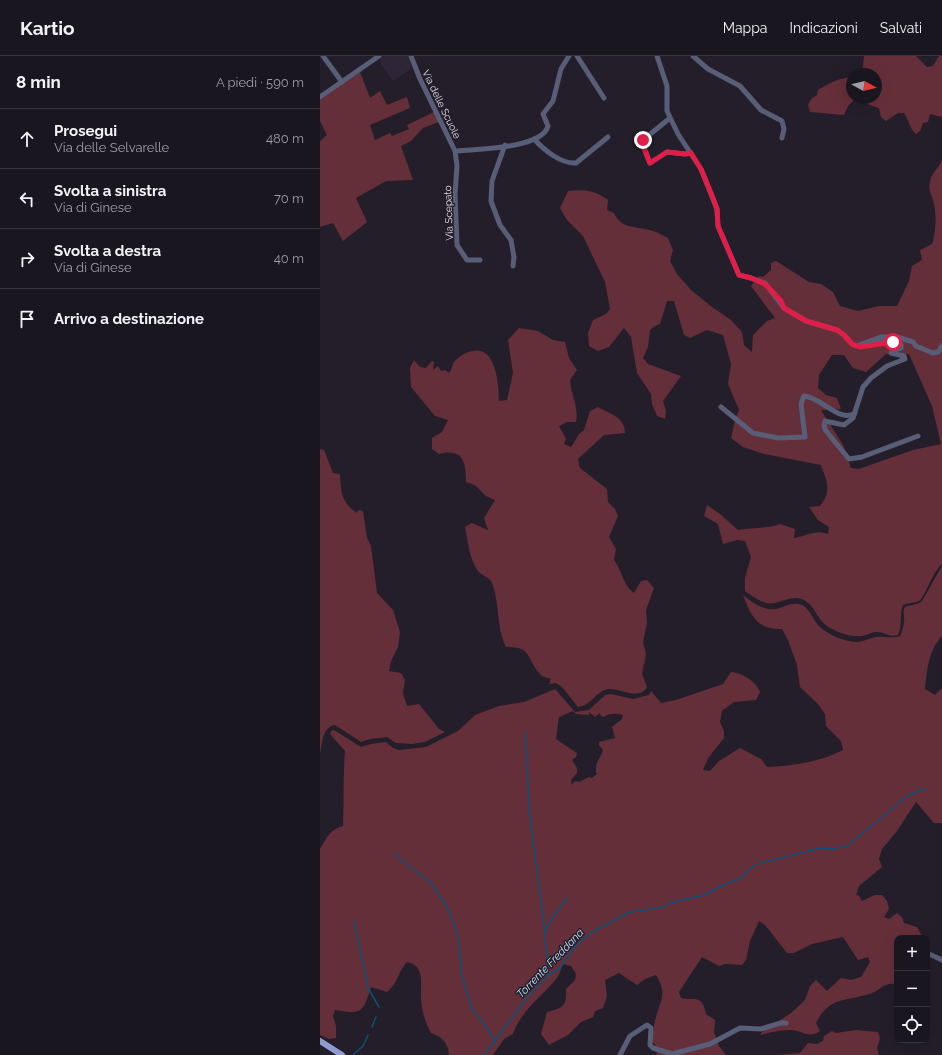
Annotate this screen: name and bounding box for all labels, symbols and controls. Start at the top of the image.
text: Kartio [20,17,75,39]
text: Mappa [723,20,768,36]
text: Indicazioni [790,20,858,36]
text: Salvati [880,20,922,36]
street label: Via delle Scuole [420,68,463,140]
north arrow [846,68,882,104]
text: 8 min [16,72,61,92]
text: A piedi · 590 m [216,75,304,90]
text: Prosegui [54,122,117,140]
icon: ahead [16,128,38,150]
text: 480 m [266,131,304,146]
route end [634,131,652,149]
text: Via delle Selvarelle [54,140,169,155]
text: Svolta a sinistra [54,182,166,200]
street label: Via Scepato [442,185,455,241]
icon: left [16,188,38,210]
text: 70 m [274,191,304,206]
text: Via di Ginese [54,200,132,215]
text: Svolta a destra [54,242,161,260]
icon: right [16,248,38,270]
text: 40 m [274,251,304,266]
text: Via di Ginese [54,260,132,275]
icon: arrive [16,308,38,330]
text: Arrivo a destinazione [54,310,204,328]
route start [884,333,902,351]
water label: Torrente Freddana [514,926,587,1001]
map controls [894,935,930,1043]
button: + [894,935,930,971]
button: − [894,971,930,1007]
button: locate [894,1007,930,1043]

